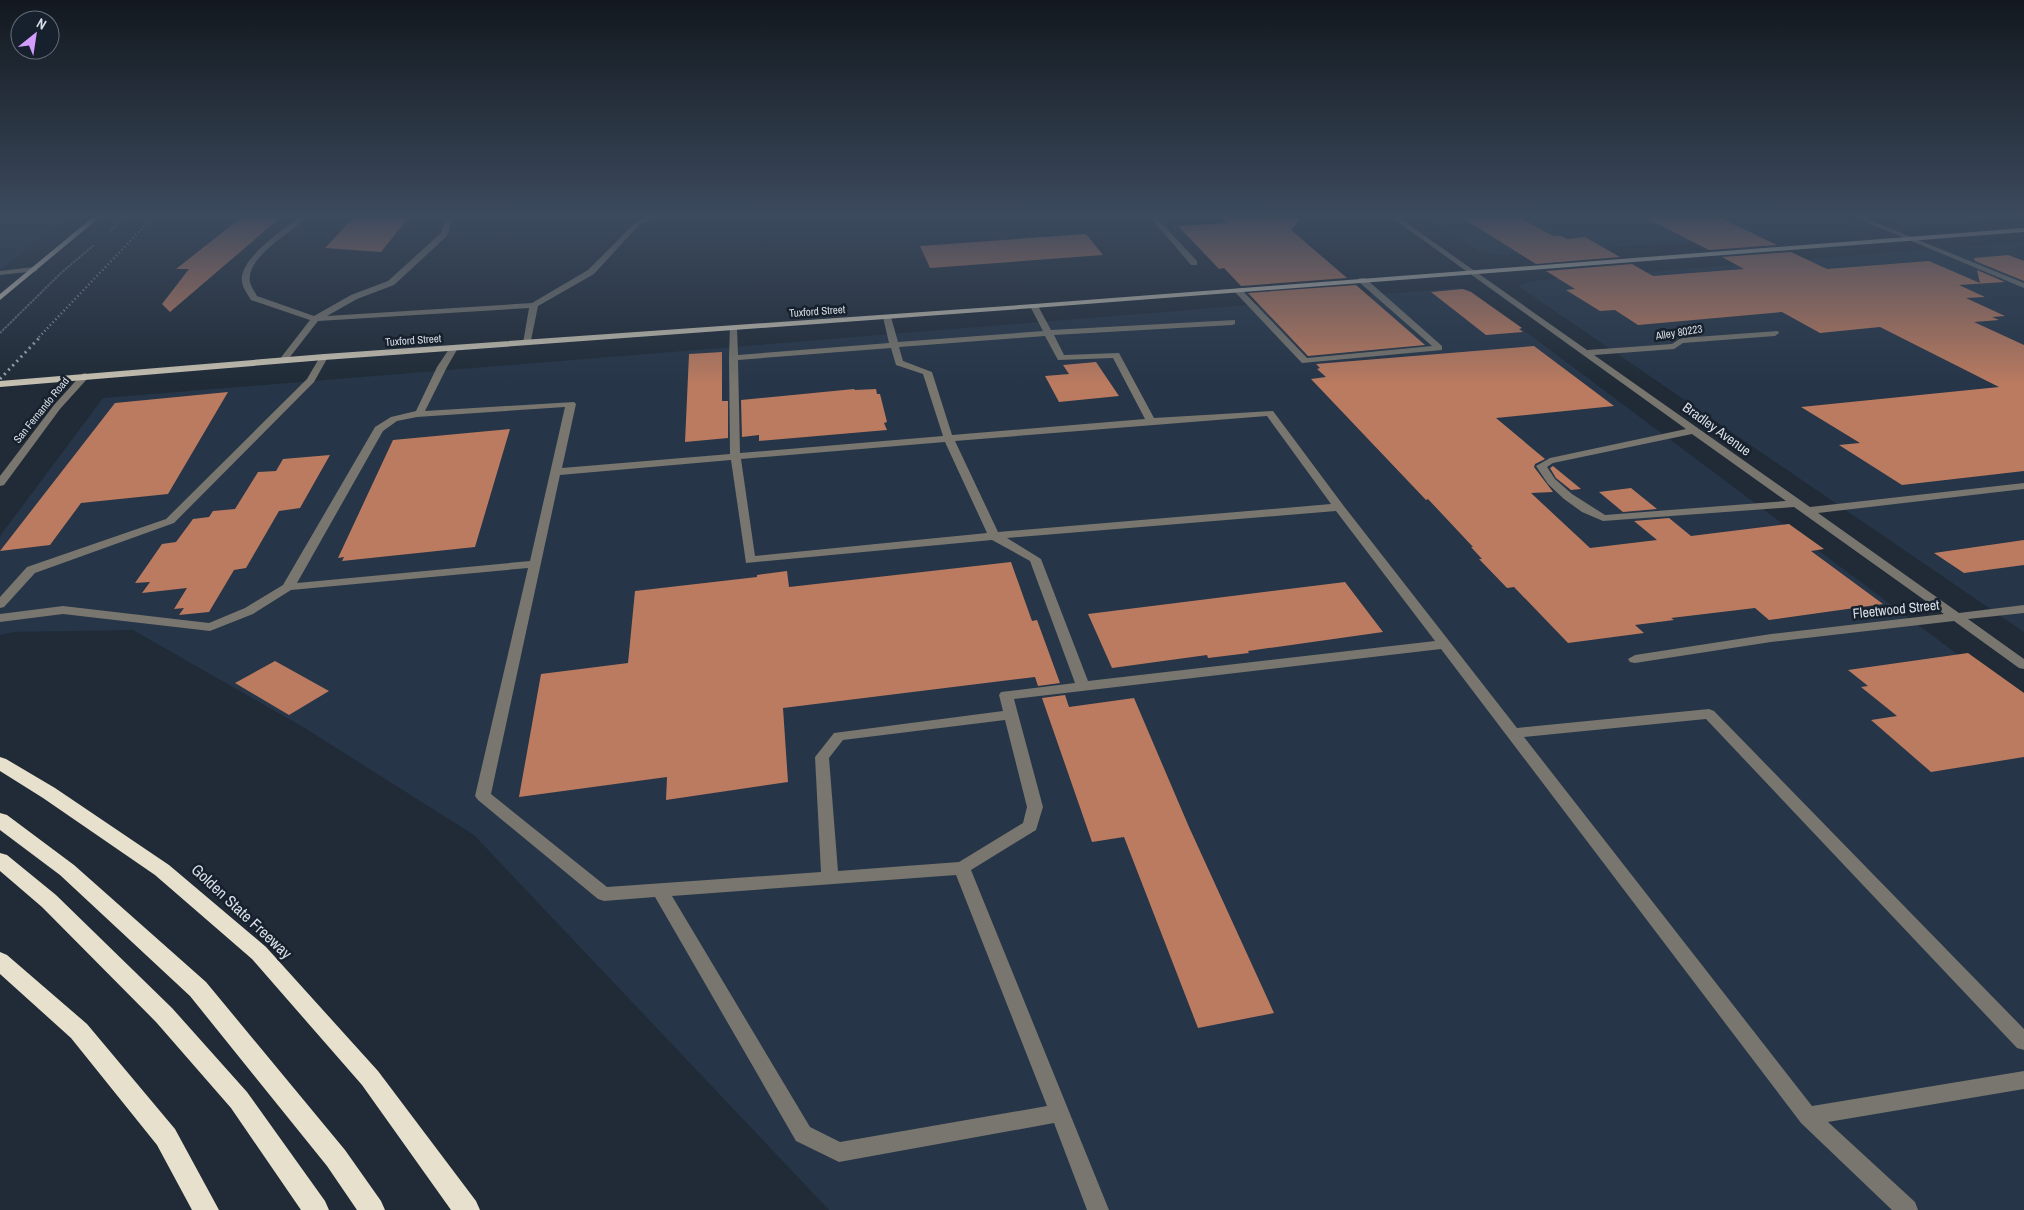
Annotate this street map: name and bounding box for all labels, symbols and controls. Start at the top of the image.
north arrow [10,10,60,60]
text: N [33,14,50,34]
street label: Tuxford Street [788,302,846,320]
street label: Alley 80223 [1654,321,1703,343]
street label: Tuxford Street [384,331,442,349]
street label: San Fernando Road [10,374,72,446]
street label: Bradley Avenue [1679,398,1755,460]
street label: Fleetwood Street [1852,596,1940,622]
street label: Golden State Freeway [187,858,298,964]

